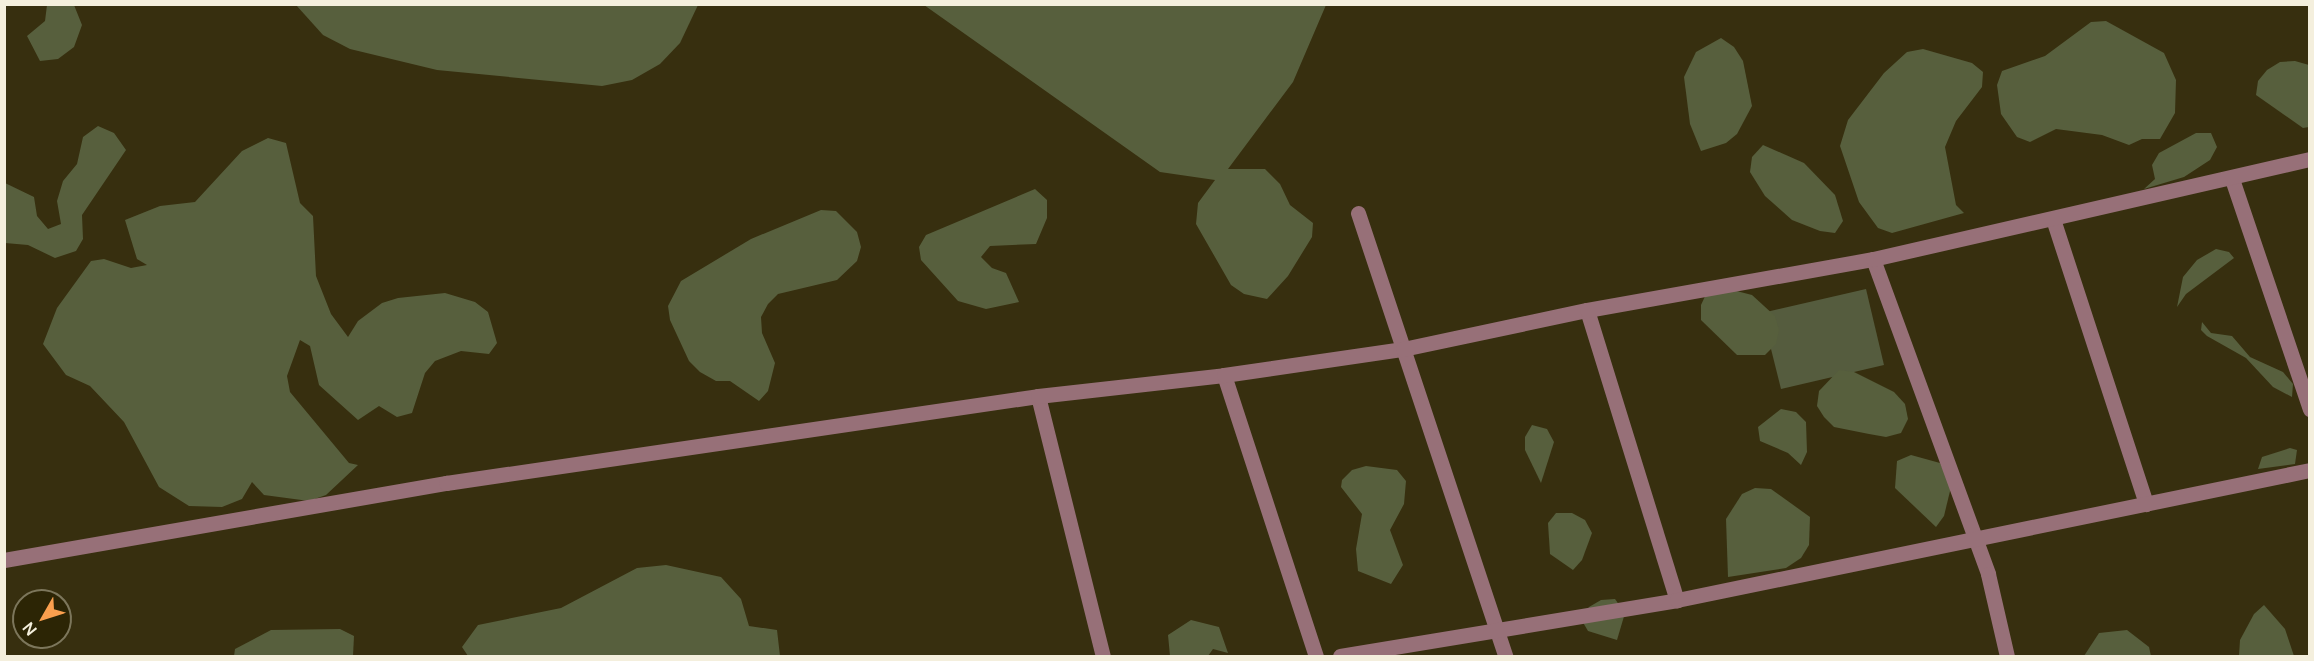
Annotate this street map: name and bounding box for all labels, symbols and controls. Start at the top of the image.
north arrow [12,589,72,649]
text: N [17,618,42,640]

